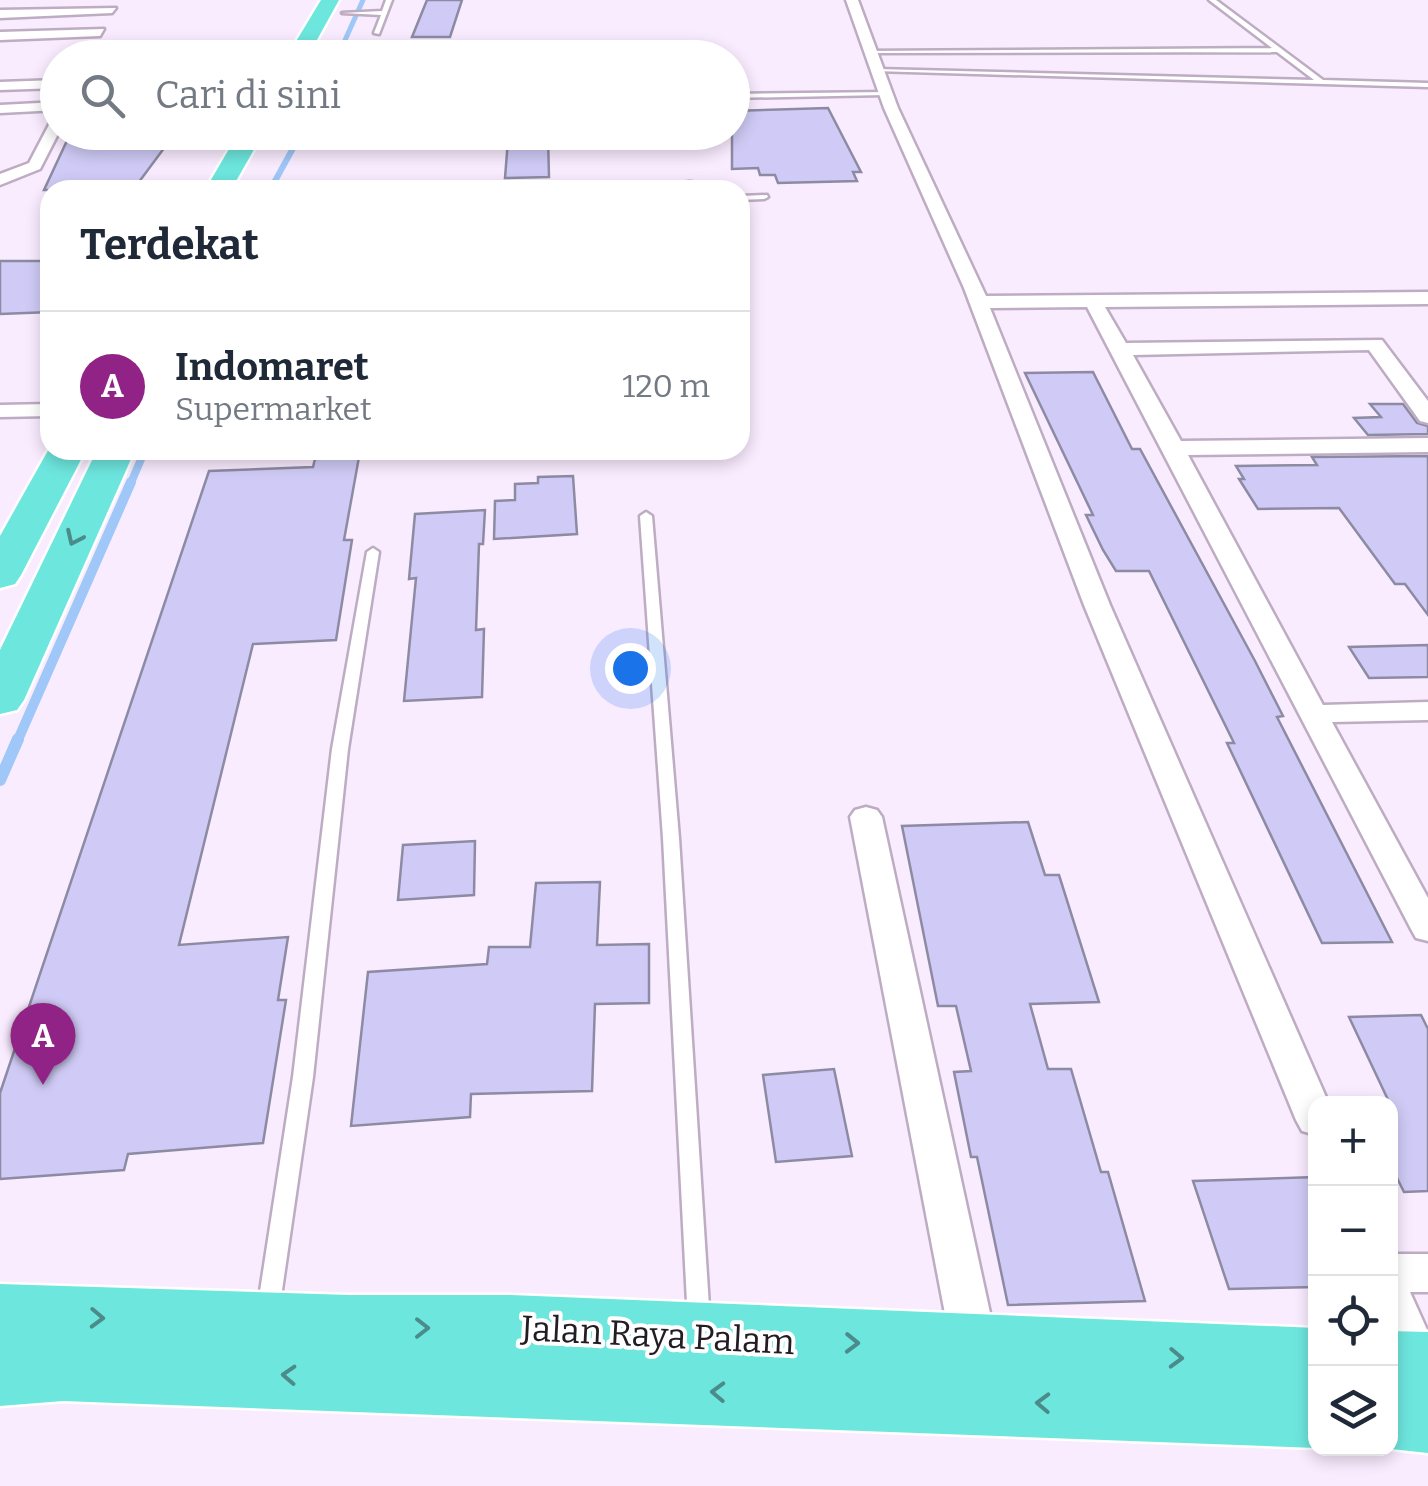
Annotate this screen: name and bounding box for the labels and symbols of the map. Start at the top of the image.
one-way arrow [67,528,87,546]
your location [605,643,656,694]
pin: A [10,1002,76,1085]
one-way arrow [90,1307,106,1328]
street label: Jalan Raya Palam [519,1307,796,1363]
one-way arrow [416,1317,431,1339]
one-way arrow [844,1332,860,1354]
one-way arrow [1169,1347,1185,1368]
one-way arrow [280,1365,296,1386]
one-way arrow [710,1381,726,1402]
one-way arrow [1035,1392,1051,1413]

